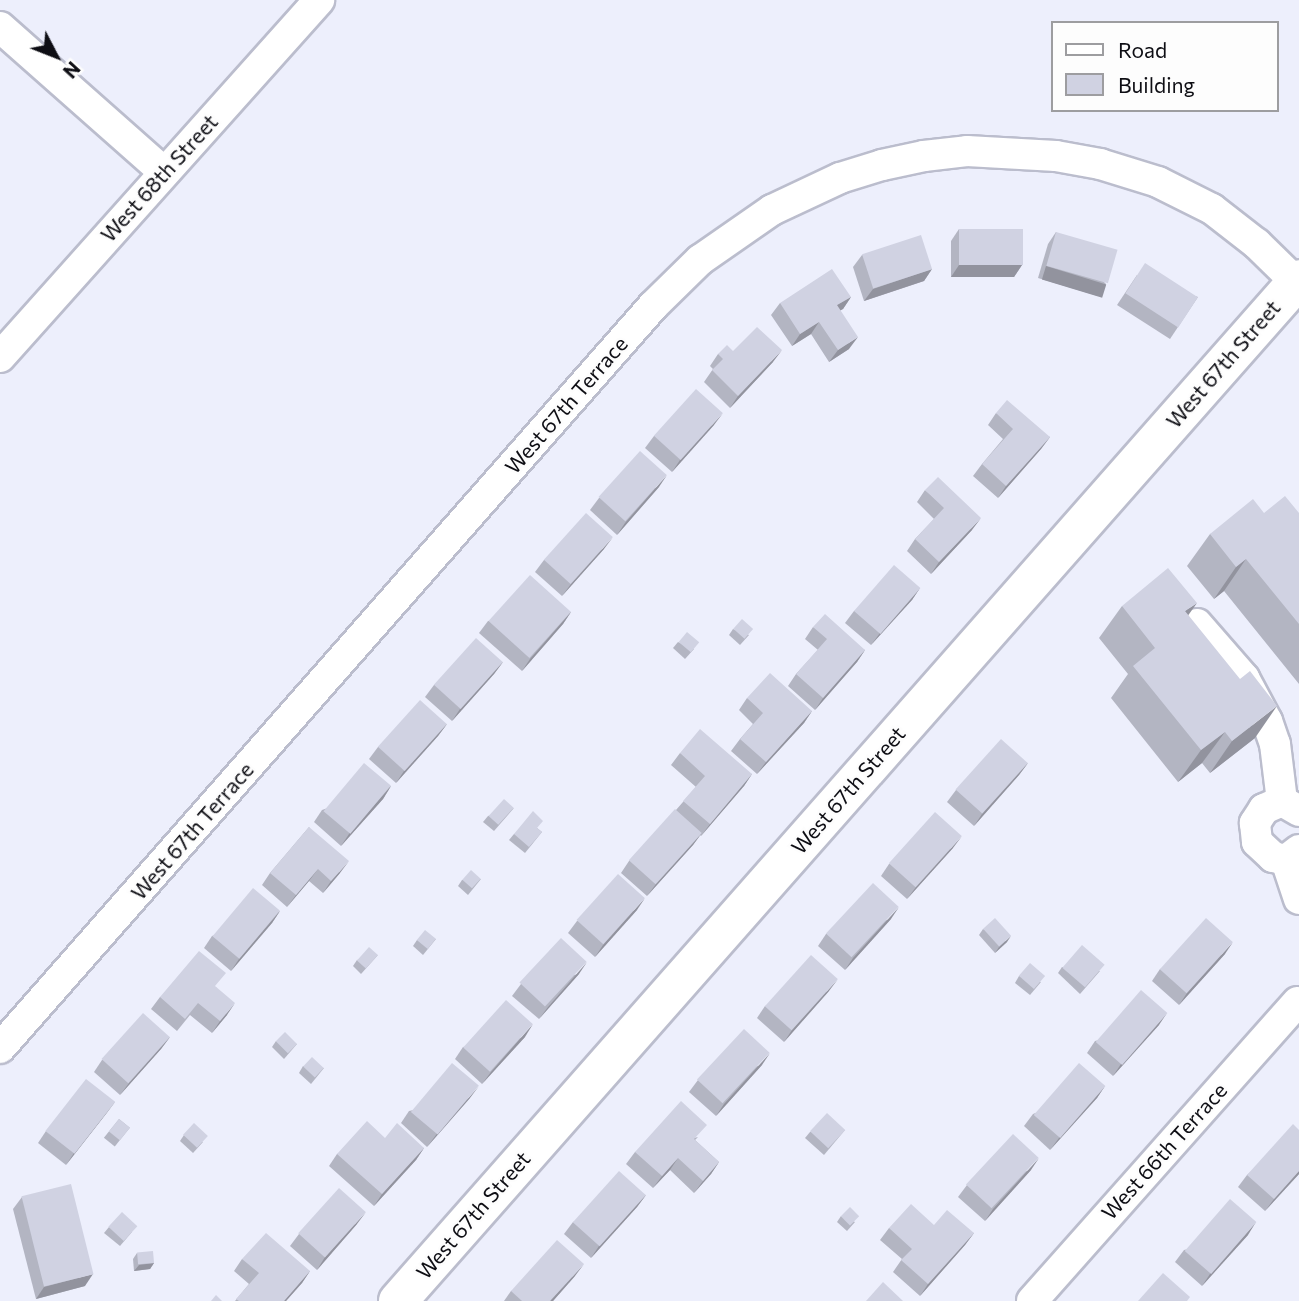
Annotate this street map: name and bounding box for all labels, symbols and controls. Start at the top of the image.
north arrow [21,21,91,91]
legend [1050,21,1278,112]
text: Road [1118,37,1167,62]
text: N [59,57,85,83]
text: Building [1118,72,1195,97]
street label: West 68th Street [95,109,223,247]
street label: West 67th Street [1161,295,1285,433]
street label: West 67th Terrace [500,331,632,479]
street label: West 67th Street [786,721,910,859]
street label: West 67th Terrace [126,757,258,905]
street label: West 66th Terrace [1096,1077,1232,1225]
street label: West 67th Street [411,1146,535,1284]

